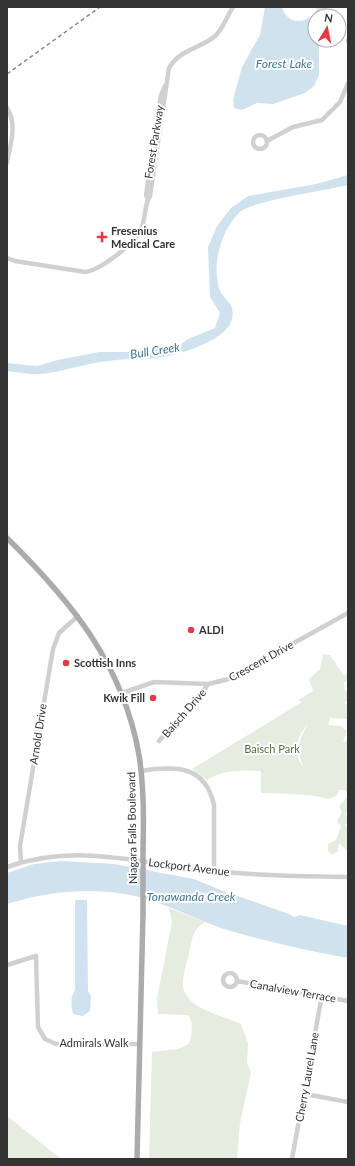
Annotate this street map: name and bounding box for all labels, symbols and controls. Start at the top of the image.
north arrow [307,8,347,48]
text: N [324,11,334,25]
water label: Forest Lake [256,56,312,71]
street label: Forest Parkway [141,104,166,180]
place label: Fresenius Medical Care [111,224,175,250]
marker: Fresenius Medical Care [96,231,108,243]
water label: Bull Creek [129,339,181,362]
place label: ALDI [198,623,224,636]
marker: ALDI [186,625,196,635]
street label: Crescent Drive [226,637,295,684]
place label: Scottish Inns [74,656,136,669]
marker: Scottish Inns [61,658,71,668]
street label: Baisch Drive [159,686,208,740]
place label: Kwik Fill [103,691,145,704]
marker: Kwik Fill [148,693,158,703]
street label: Arnold Drive [26,702,49,765]
park label: Baisch Park [244,742,300,755]
street label: Niagara Falls Boulevard [124,772,139,884]
street label: Lockport Avenue [148,855,231,878]
water label: Tonawanda Creek [147,889,236,904]
street label: Canalview Terrace [249,977,337,1005]
street label: Cherry Laurel Lane [292,1031,321,1123]
street label: Admirals Walk [59,1036,129,1049]

